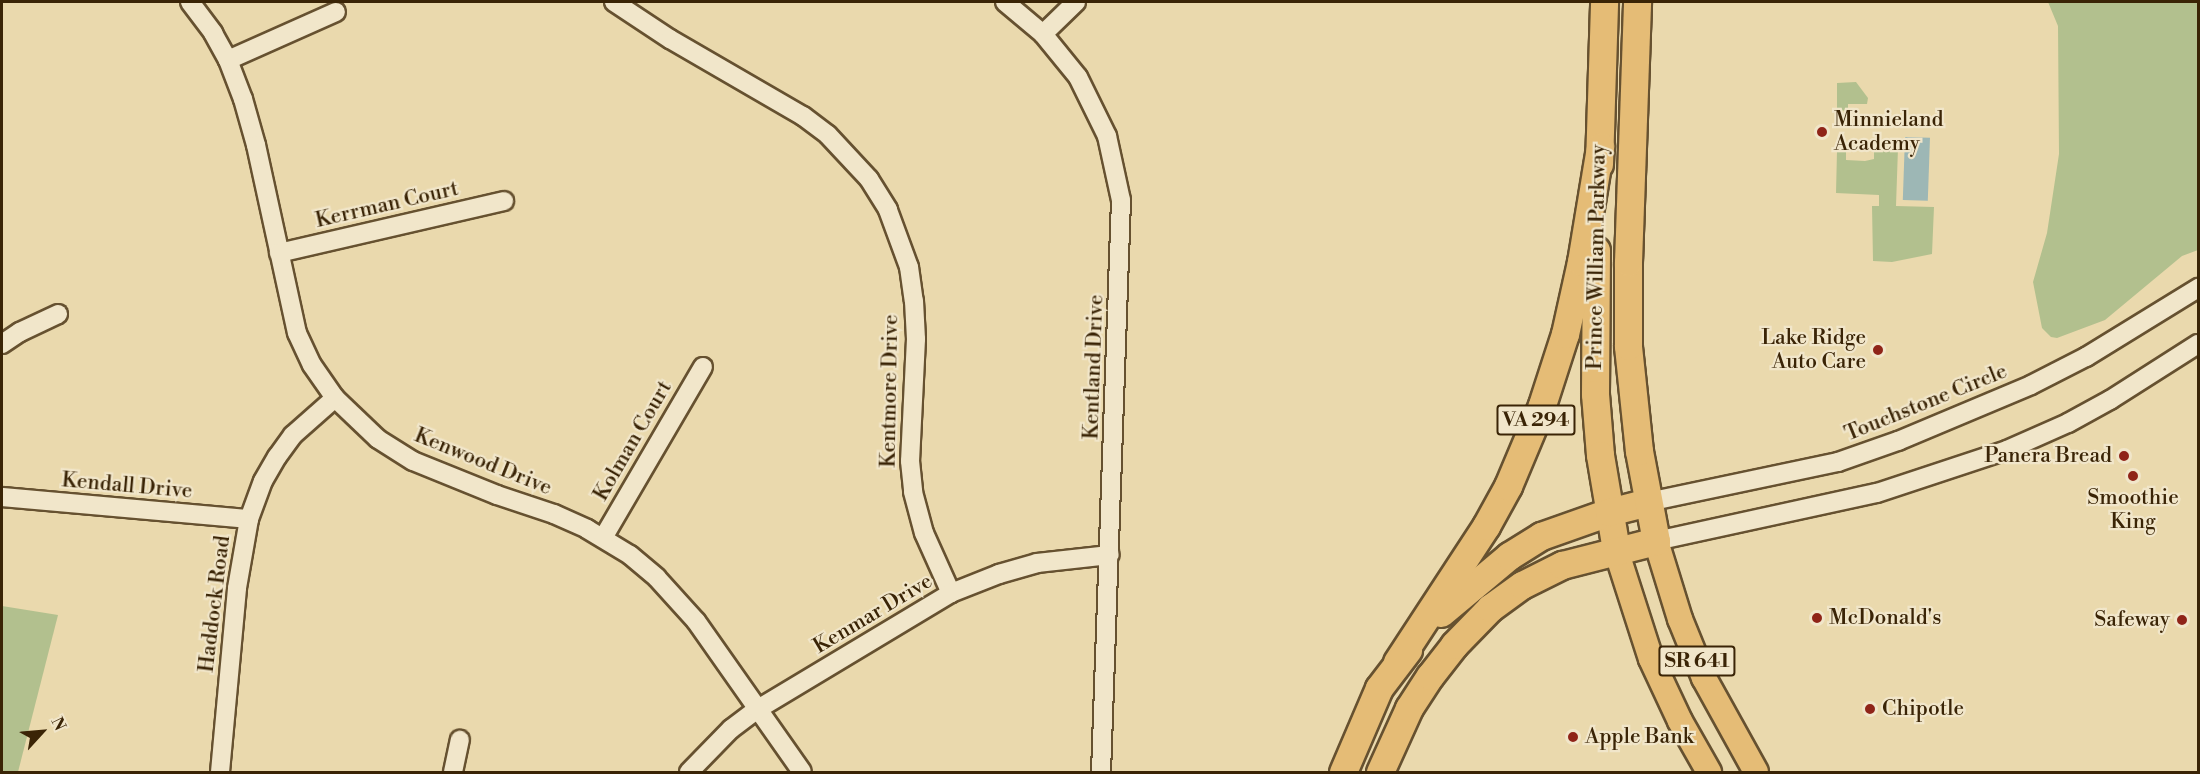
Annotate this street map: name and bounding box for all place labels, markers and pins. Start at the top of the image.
place label: Minnieland Academy [1834,107,1943,157]
marker: Minnieland Academy [1815,125,1829,139]
place label: Lake Ridge Auto Care [1761,325,1866,375]
marker: Lake Ridge Auto Care [1871,343,1885,357]
place label: Panera Bread [1984,443,2112,469]
marker: Panera Bread [2117,449,2131,463]
marker: Smoothie King [2126,469,2140,483]
place label: Smoothie King [2087,485,2179,535]
place label: McDonald's [1829,605,1941,631]
place label: Safeway [2094,607,2170,633]
marker: McDonald's [1810,611,1824,625]
marker: Safeway [2175,613,2189,627]
place label: Chipotle [1882,696,1964,722]
marker: Chipotle [1863,702,1877,716]
place label: Apple Bank [1585,724,1694,750]
marker: Apple Bank [1566,730,1580,744]

